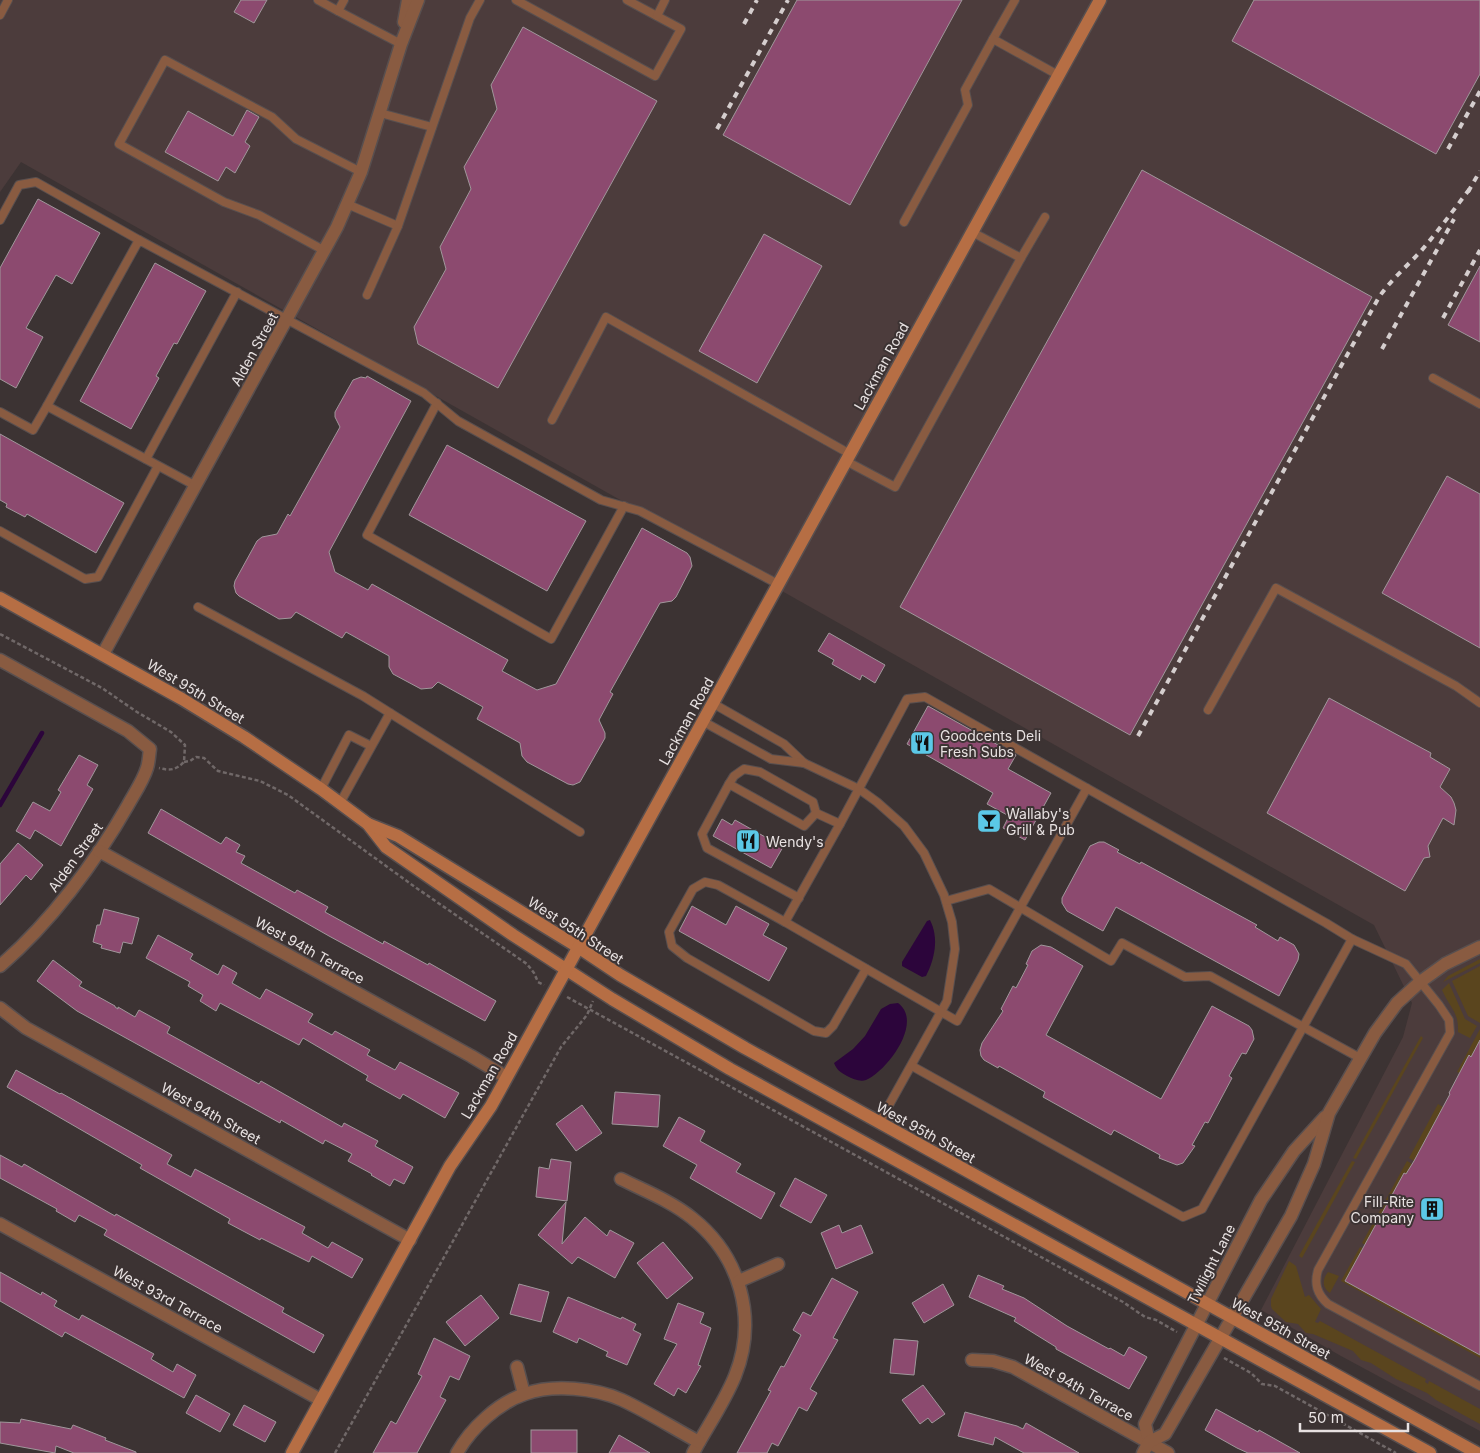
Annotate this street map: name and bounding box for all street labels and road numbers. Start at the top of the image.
street label: Alden Street [227,309,281,389]
street label: Lackman Road [850,319,912,413]
street label: West 95th Street [144,655,248,727]
street label: Lackman Road [655,674,717,768]
street label: Alden Street [44,819,106,895]
street label: West 95th Street [525,893,627,967]
street label: West 94th Terrace [252,913,368,987]
street label: Lackman Road [457,1029,521,1121]
street label: West 94th Street [158,1079,264,1148]
street label: West 95th Street [873,1098,979,1166]
street label: Twilight Lane [1184,1221,1238,1307]
street label: West 93rd Terrace [110,1262,226,1336]
street label: West 95th Street [1228,1294,1334,1362]
street label: West 94th Terrace [1021,1350,1137,1424]

